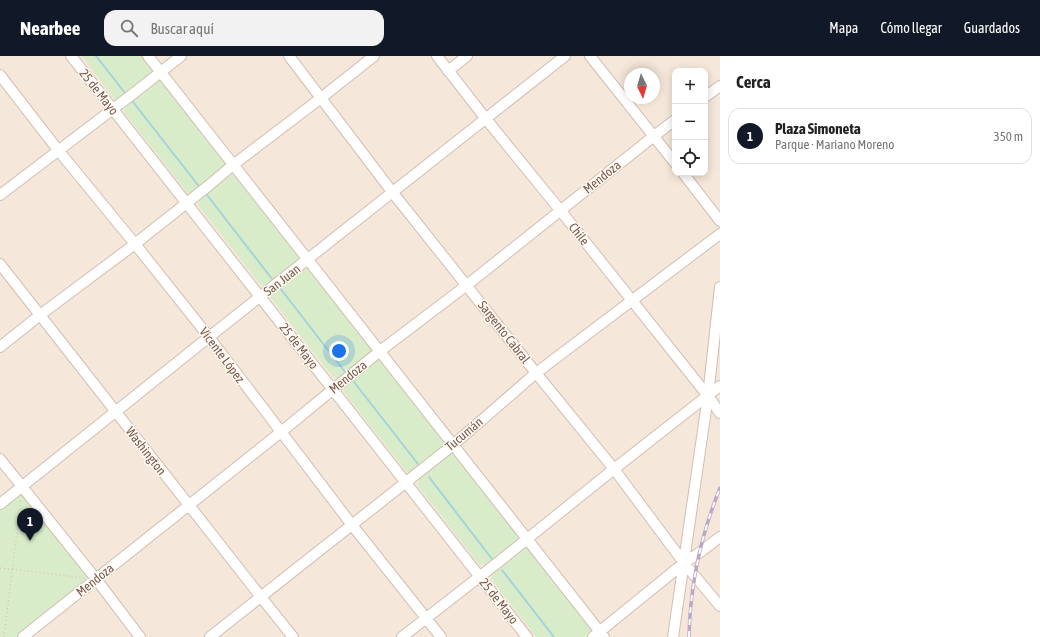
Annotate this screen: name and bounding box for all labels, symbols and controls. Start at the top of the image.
search box [104,10,384,46]
text: Nearbee [20,17,80,39]
icon: search [118,17,140,39]
text: Buscar aquí [150,20,214,37]
text: Mapa [829,20,858,36]
text: Cómo llegar [880,20,942,36]
text: Guardados [964,20,1020,36]
street label: 25 de Mayo [76,66,122,118]
north arrow [624,68,660,104]
map controls [672,68,708,176]
button: + [672,68,708,104]
text: Cerca [736,72,771,92]
button: − [672,104,708,140]
text: Plaza Simoneta [775,120,861,137]
text: 1 [747,129,753,144]
text: 350 m [994,129,1023,144]
text: Parque · Mariano Moreno [775,137,894,152]
button: locate [672,140,708,176]
street label: Mendoza [580,157,624,197]
street label: Chile [566,220,592,248]
street label: San Juan [261,261,303,299]
street label: Sargento Cabral [475,298,533,367]
street label: 25 de Mayo [276,320,322,372]
street label: Vicente López [196,324,248,386]
your location [329,341,349,361]
street label: Mendoza [326,357,370,397]
street label: Tucumán [442,414,486,454]
street label: Washington [123,424,169,478]
pin: 1 [17,508,43,541]
street label: Mendoza [73,560,117,600]
street label: 25 de Mayo [476,575,522,627]

